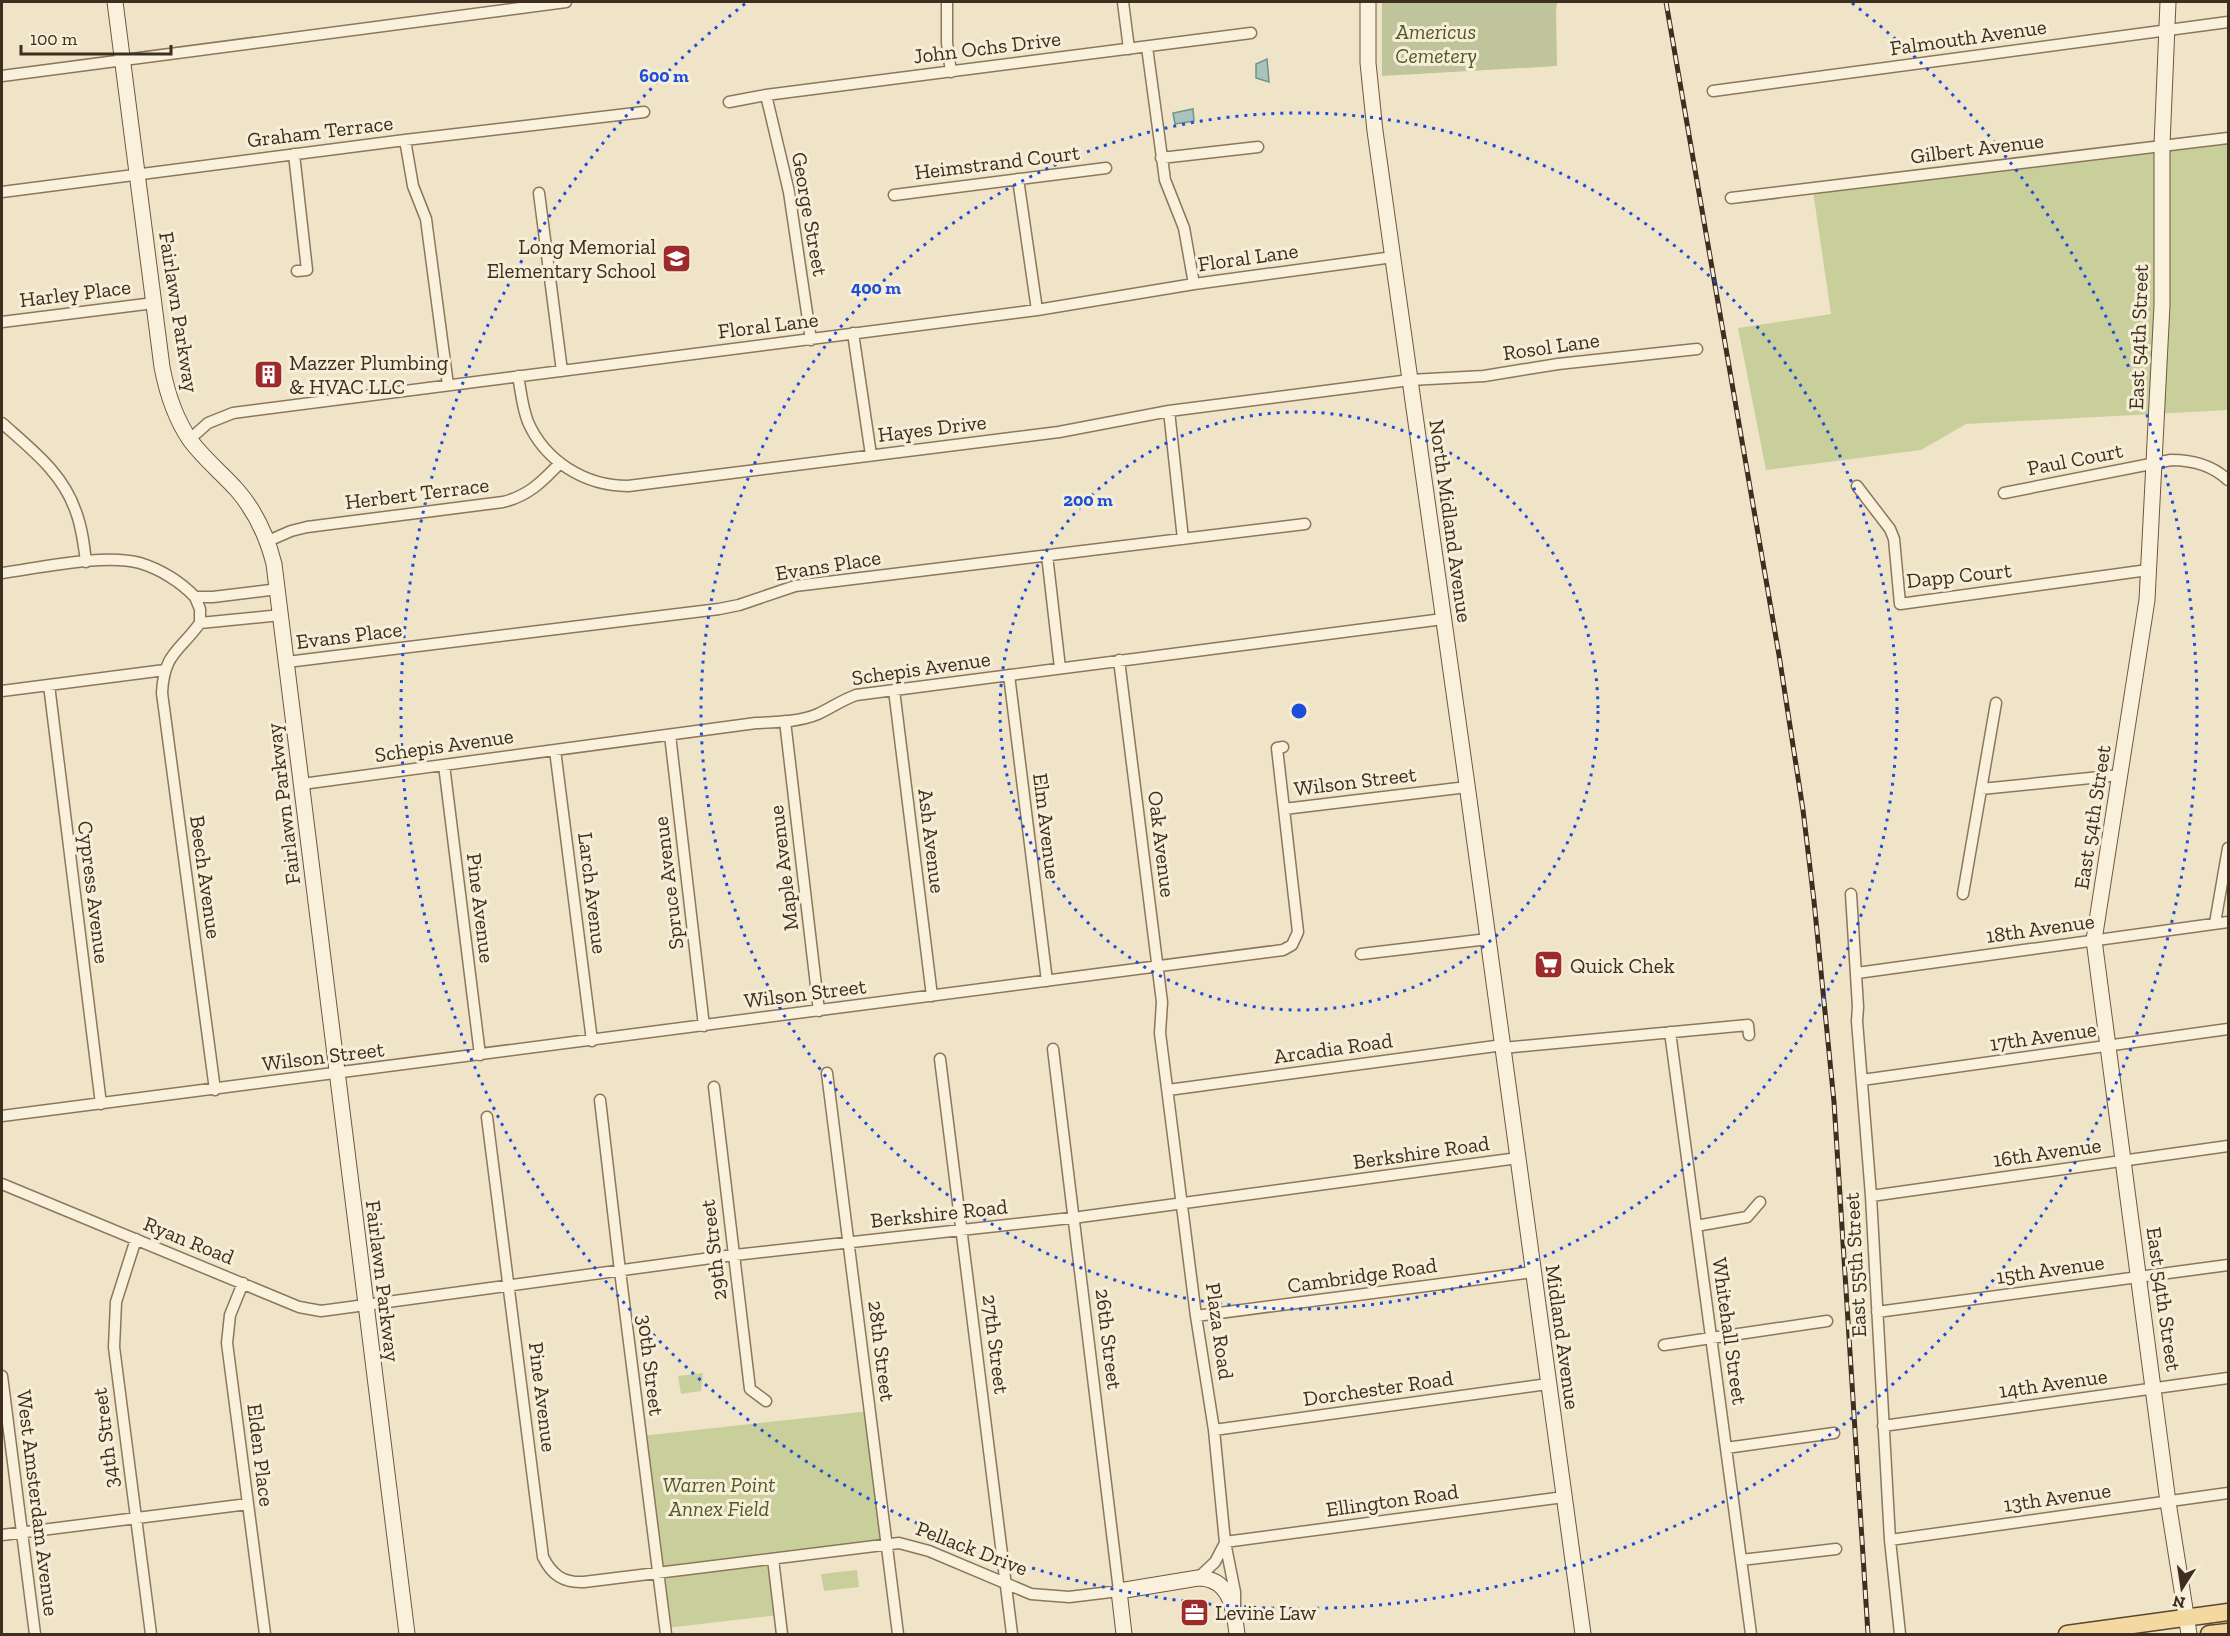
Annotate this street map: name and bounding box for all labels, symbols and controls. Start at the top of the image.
street label: Falmouth Avenue [1888,14,2048,60]
scale bar [21,18,171,56]
park label: Americus Cemetery [1395,19,1477,68]
street label: John Ochs Drive [912,26,1062,68]
text: 100 m [30,28,78,50]
text: 600 m [639,65,689,87]
street label: Graham Terrace [246,110,394,152]
street label: Gilbert Avenue [1909,127,2045,169]
street label: Heimstrand Court [913,139,1081,185]
street label: George Street [787,150,833,278]
street label: Fairlawn Parkway [154,230,204,394]
place label: Long Memorial Elementary School [487,234,656,283]
street label: Floral Lane [1196,238,1300,276]
school or university icon: Long Memorial Elementary School [661,242,693,274]
street label: East 54th Street [2123,264,2153,410]
street label: Harley Place [18,274,132,312]
text: 400 m [851,277,901,299]
street label: Floral Lane [716,306,820,344]
street label: Rosol Lane [1501,327,1601,365]
place label: Mazzer Plumbing & HVAC LLC [289,350,449,399]
building icon: Mazzer Plumbing & HVAC LLC [252,358,284,390]
street label: Hayes Drive [876,409,988,447]
street label: North Midland Avenue [1424,418,1478,624]
street label: Paul Court [2025,437,2125,481]
street label: Herbert Terrace [343,472,491,514]
text: 200 m [1063,489,1113,511]
street label: Evans Place [773,544,883,586]
street label: Dapp Court [1905,557,2013,593]
street label: Evans Place [295,616,404,654]
street label: Schepis Avenue [850,646,992,690]
centre of rings [1289,701,1309,721]
street label: Fairlawn Parkway [261,722,305,886]
street label: Schepis Avenue [373,723,515,767]
street label: East 54th Street [2068,743,2116,891]
street label: Wilson Street [1293,761,1418,801]
street label: Elm Avenue [1028,772,1066,881]
street label: Ash Avenue [913,787,951,895]
street label: Oak Avenue [1143,789,1181,899]
street label: Maple Avenue [763,804,803,932]
street label: Beech Avenue [185,814,227,940]
street label: Spruce Avenue [647,815,689,951]
street label: Cypress Avenue [73,819,115,965]
street label: Larch Avenue [573,831,613,955]
street label: Pine Avenue [462,852,500,964]
street label: 18th Avenue [1984,908,2096,948]
supermarket icon: Quick Chek [1533,949,1565,981]
place label: Quick Chek [1570,953,1675,978]
street label: Wilson Street [743,973,868,1013]
street label: 17th Avenue [1988,1016,2098,1056]
street label: Arcadia Road [1272,1027,1394,1069]
street label: Wilson Street [261,1036,386,1076]
street label: Berkshire Road [1351,1130,1491,1174]
street label: 16th Avenue [1991,1132,2103,1172]
street label: East 55th Street [1839,1192,1871,1338]
street label: Berkshire Road [869,1193,1009,1233]
street label: 29th Street [694,1198,732,1302]
street label: Fairlawn Parkway [361,1199,405,1363]
street label: Ryan Road [140,1211,238,1270]
street label: East 54th Street [2141,1225,2187,1373]
street label: 15th Avenue [1994,1249,2106,1289]
street label: Cambridge Road [1286,1252,1439,1298]
street label: Whitehall Street [1707,1256,1753,1406]
street label: Midland Avenue [1540,1263,1586,1411]
street label: Plaza Road [1201,1281,1239,1382]
street label: 26th Street [1090,1287,1128,1391]
street label: 27th Street [977,1293,1015,1395]
street label: 28th Street [863,1299,901,1403]
street label: 30th Street [632,1313,670,1417]
street label: Pine Avenue [524,1341,562,1453]
street label: 14th Avenue [1997,1363,2109,1403]
street label: Dorchester Road [1301,1365,1455,1411]
street label: 34th Street [86,1386,124,1490]
street label: West Amsterdam Avenue [12,1389,64,1618]
street label: Elden Place [242,1402,280,1508]
park label: Warren Point Annex Field [663,1472,775,1521]
street label: 13th Avenue [2002,1477,2113,1517]
street label: Ellington Road [1324,1478,1460,1522]
street label: Pellack Drive [913,1515,1031,1581]
north arrow [2152,1558,2212,1618]
text: N [2171,1592,2187,1613]
office icon: Levine Law [1178,1596,1210,1628]
place label: Levine Law [1215,1600,1316,1625]

